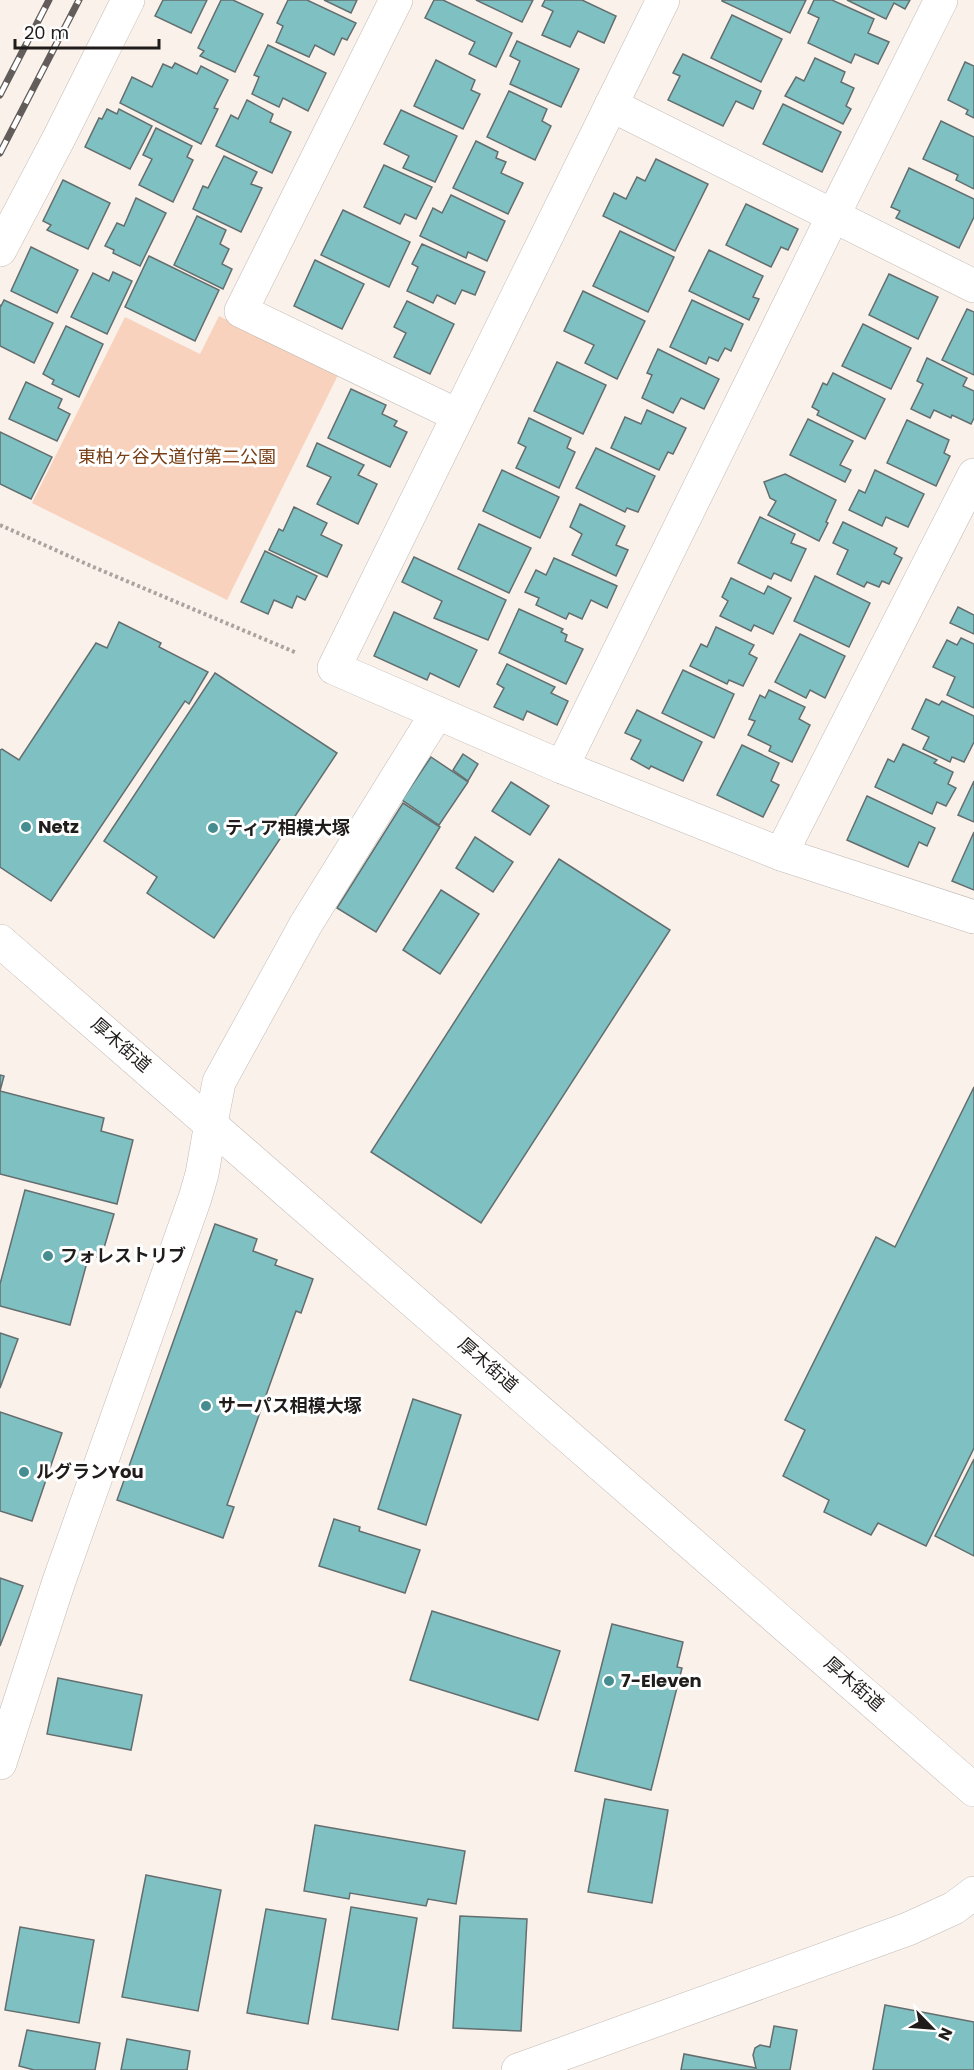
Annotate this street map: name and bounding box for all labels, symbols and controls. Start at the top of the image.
scale bar [15,12,159,50]
text: 20 m [24,20,69,45]
park label: 東柏ヶ谷大道付第二公園 [78,444,276,469]
place label: Netz [38,814,79,839]
place label: ティア相模大塚 [225,815,350,840]
marker: Netz [19,820,33,834]
marker: ティア相模大塚 [206,821,220,835]
street label: 厚木街道 [86,1012,157,1078]
place label: フォレストリブ [60,1243,186,1268]
marker: フォレストリブ [41,1249,55,1263]
street label: 厚木街道 [453,1332,524,1398]
place label: サーパス相模大塚 [218,1393,362,1418]
marker: サーパス相模大塚 [199,1399,213,1413]
place label: ルグランYou [36,1459,144,1484]
marker: ルグランYou [17,1465,31,1479]
street label: 厚木街道 [819,1651,890,1717]
place label: 7-Eleven [621,1668,702,1693]
marker: 7-Eleven [602,1674,616,1688]
north arrow [902,1998,962,2058]
text: N [932,2024,958,2044]

